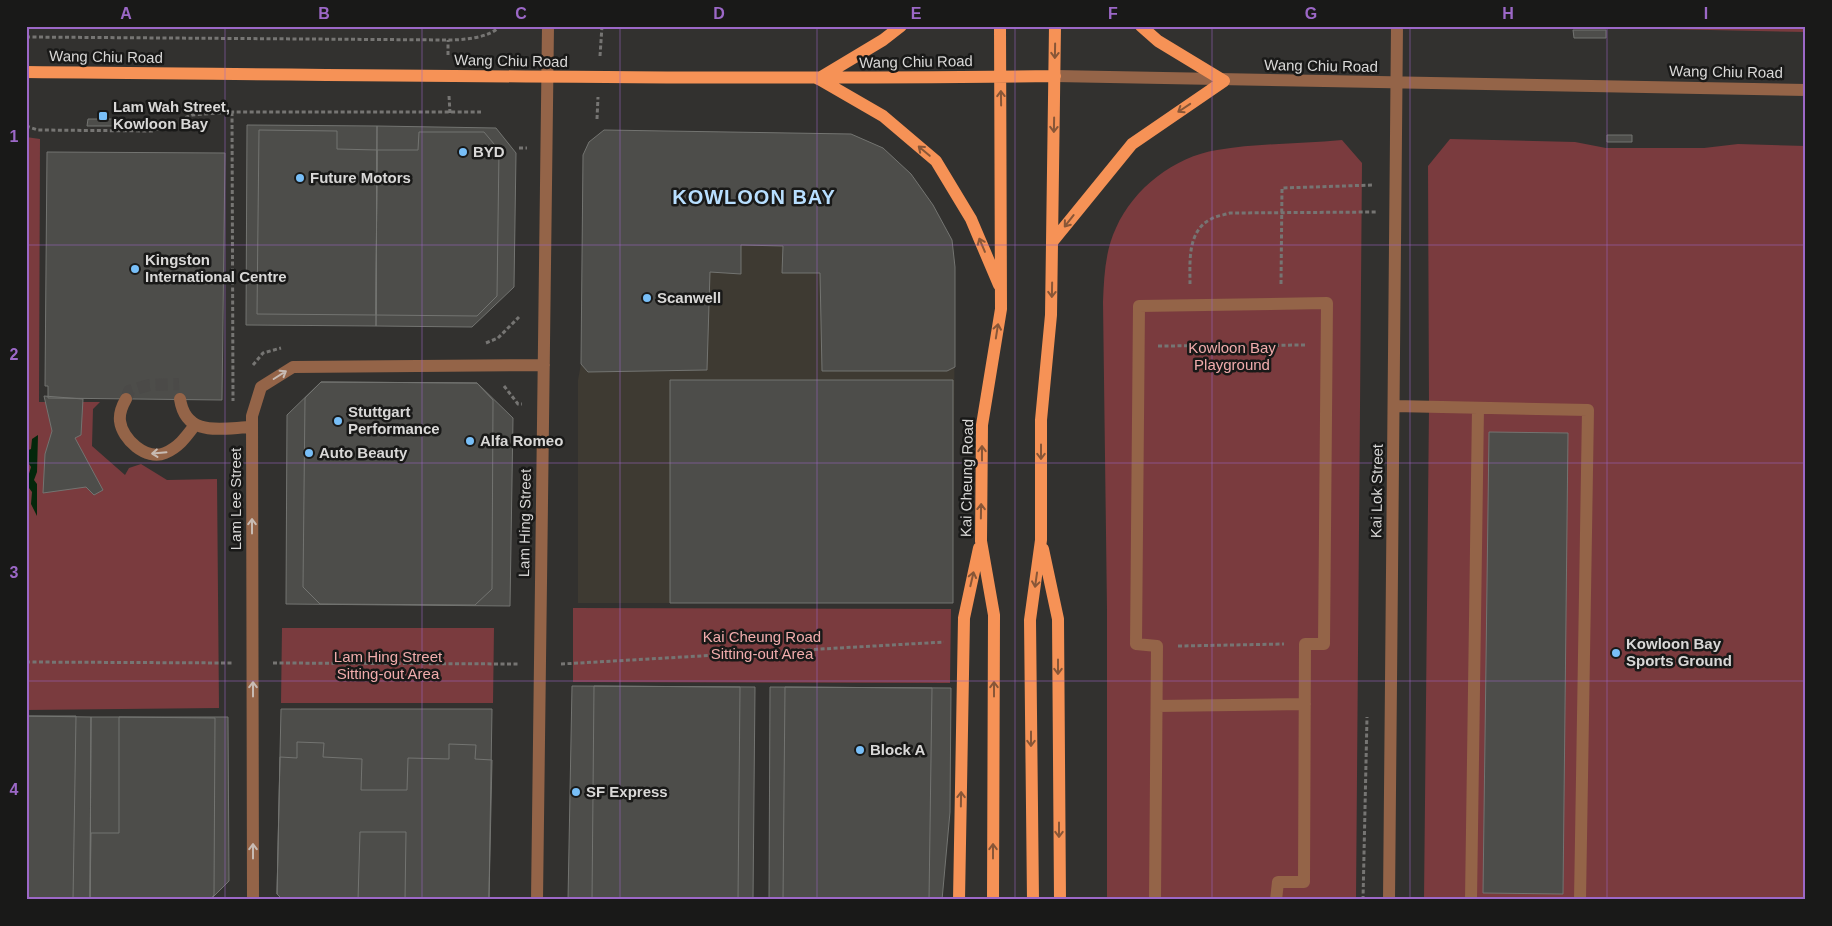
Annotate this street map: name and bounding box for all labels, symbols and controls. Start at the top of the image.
text: A [120,5,132,22]
text: B [318,5,330,22]
text: C [515,5,527,22]
text: D [713,5,725,22]
text: E [911,5,922,22]
text: F [1108,5,1118,22]
text: G [1305,5,1317,22]
text: H [1502,5,1514,22]
text: I [1704,5,1708,22]
one-way arrow [1050,42,1060,59]
street label: Wang Chiu Road [49,47,163,66]
street label: Wang Chiu Road [454,51,568,70]
street label: Wang Chiu Road [859,52,973,71]
street label: Wang Chiu Road [1264,56,1378,75]
street label: Wang Chiu Road [1669,62,1783,81]
one-way arrow [996,90,1006,106]
place label: Lam Wah Street, Kowloon Bay [113,98,230,132]
one-way arrow [1177,103,1191,113]
marker: Lam Wah Street, Kowloon Bay [97,110,109,122]
one-way arrow [1049,116,1059,133]
text: 1 [10,128,19,145]
place label: BYD [473,143,505,160]
marker: BYD [457,146,469,158]
one-way arrow [918,146,931,157]
place label: Future Motors [310,169,411,186]
marker: Future Motors [294,172,306,184]
district label: KOWLOON BAY [672,186,836,208]
one-way arrow [1063,214,1074,227]
one-way arrow [977,238,987,253]
place label: Kingston International Centre [145,251,287,285]
marker: Kingston International Centre [129,263,141,275]
one-way arrow [1047,281,1057,297]
place label: Scanwell [657,289,721,306]
marker: Scanwell [641,292,653,304]
one-way arrow [993,324,1003,340]
park label: Kowloon Bay Playground [1188,339,1276,373]
text: 2 [10,346,19,363]
one-way arrow [272,370,286,380]
place label: Stuttgart Performance [348,403,440,437]
marker: Stuttgart Performance [332,415,344,427]
street label: Kai Cheung Road [957,419,976,537]
place label: Alfa Romeo [480,432,563,449]
marker: Alfa Romeo [464,435,476,447]
one-way arrow [1036,443,1046,459]
street label: Kai Lok Street [1367,443,1386,538]
place label: Auto Beauty [319,444,408,461]
one-way arrow [977,445,987,461]
street label: Lam Lee Street [227,447,244,550]
marker: Auto Beauty [303,447,315,459]
one-way arrow [151,448,167,458]
street label: Lam Hing Street [515,468,534,577]
one-way arrow [976,503,986,520]
one-way arrow [247,518,257,534]
text: 3 [10,564,19,581]
one-way arrow [1031,571,1041,587]
one-way arrow [968,572,977,588]
park label: Kai Cheung Road Sitting-out Area [703,628,821,662]
place label: Kowloon Bay Sports Ground [1626,635,1732,669]
marker: Kowloon Bay Sports Ground [1610,647,1622,659]
park label: Lam Hing Street Sitting-out Area [334,648,443,682]
one-way arrow [1053,659,1063,675]
one-way arrow [248,681,258,697]
one-way arrow [989,681,998,697]
one-way arrow [1026,730,1036,746]
place label: Block A [870,741,925,758]
marker: Block A [854,744,866,756]
text: 4 [10,781,19,798]
place label: SF Express [586,783,668,800]
marker: SF Express [570,786,582,798]
one-way arrow [956,791,966,807]
one-way arrow [1055,822,1064,838]
one-way arrow [248,843,258,860]
one-way arrow [988,843,998,860]

